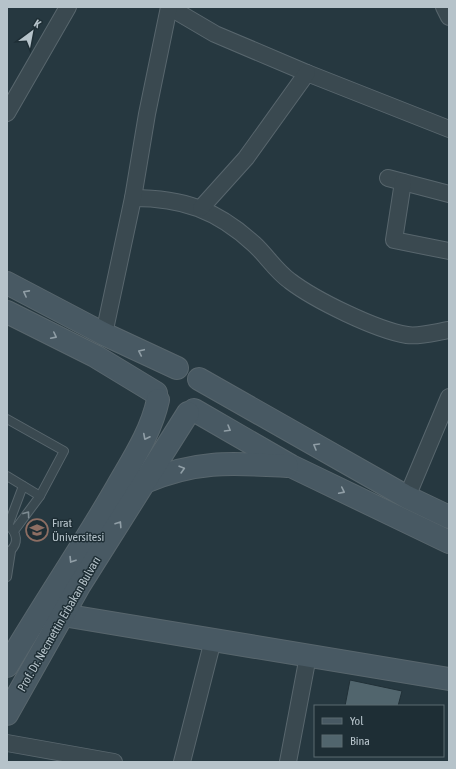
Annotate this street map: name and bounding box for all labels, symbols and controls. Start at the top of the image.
north arrow [12,12,52,52]
text: K [32,17,43,30]
one-way arrow [22,290,30,298]
one-way arrow [50,331,58,339]
one-way arrow [138,349,146,357]
one-way arrow [224,425,231,432]
one-way arrow [143,432,151,440]
one-way arrow [313,443,320,450]
one-way arrow [178,465,185,474]
one-way arrow [338,486,345,494]
one-way arrow [22,511,29,518]
place label: Fırat Üniversitesi [52,516,104,544]
school or university icon: Fırat Üniversitesi [24,517,50,543]
one-way arrow [114,521,121,528]
street label: Prof. Dr. Necmettin Erbakan Bulvarı [15,554,103,694]
one-way arrow [70,556,77,563]
legend [314,705,444,757]
text: Yol [350,714,364,728]
text: Bina [350,734,370,748]

